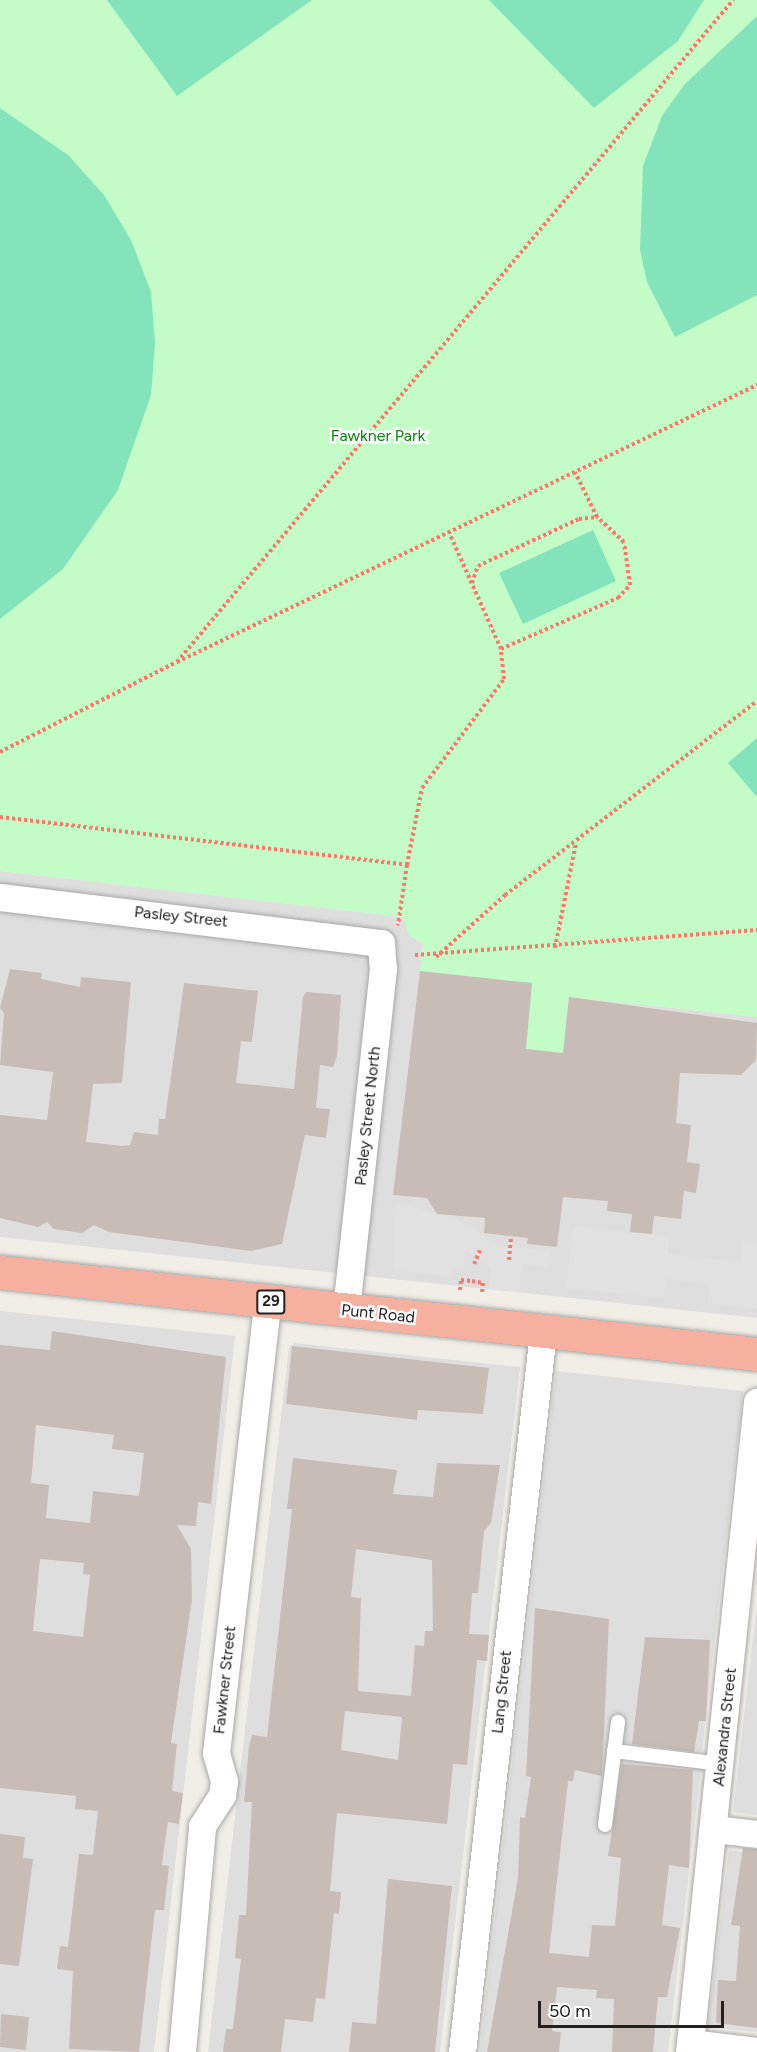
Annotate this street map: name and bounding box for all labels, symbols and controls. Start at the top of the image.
park label: Fawkner Park [331,426,425,446]
street label: Pasley Street [133,903,229,931]
street label: Pasley Street North [351,1045,385,1187]
road number: 29 [256,1290,286,1314]
street label: Punt Road [340,1301,416,1327]
street label: Fawkner Street [210,1625,240,1735]
street label: Lang Street [488,1649,516,1735]
street label: Alexandra Street [709,1667,741,1787]
scale bar [541,1989,727,2027]
text: 50 m [549,2000,591,2022]

